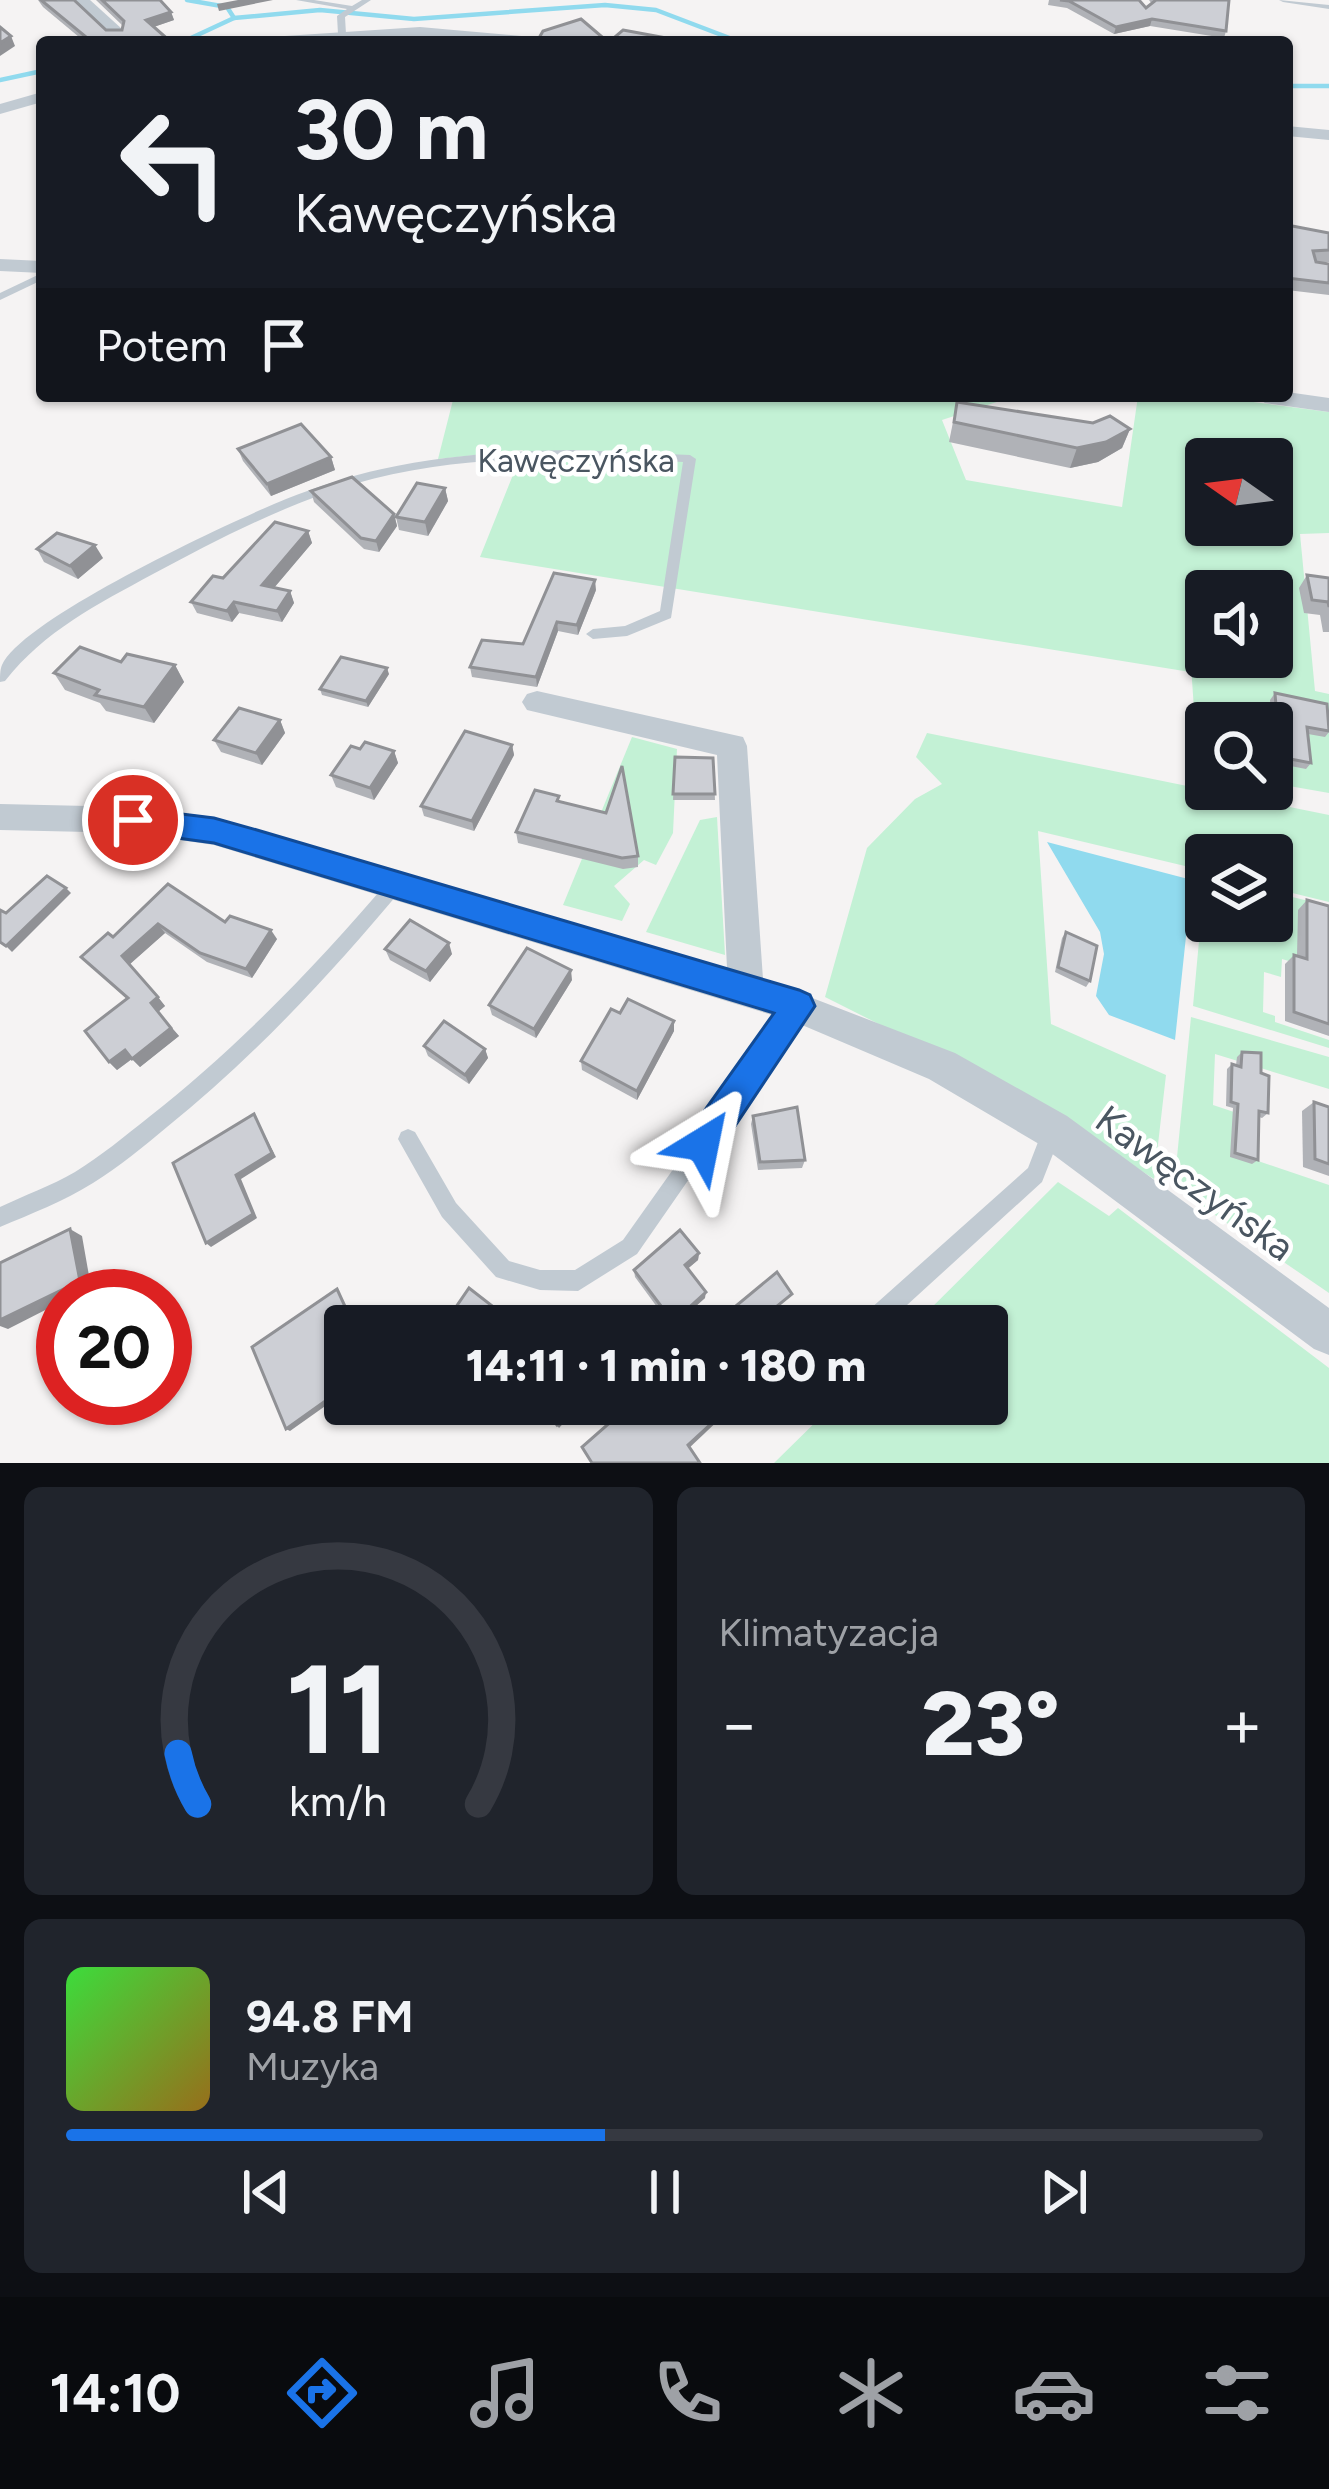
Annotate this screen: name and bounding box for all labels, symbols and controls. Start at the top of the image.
text: 30 m [294,79,488,180]
icon: left [96,84,252,240]
text: Kawęczyńska [294,181,617,246]
icon: arrive [251,312,317,378]
text: Potem [96,318,227,372]
north arrow [1185,438,1293,546]
map controls [1185,438,1293,942]
street label: Kawęczyńska [477,441,675,480]
button: sound [1185,570,1293,678]
button: search [1185,702,1293,810]
pin [82,769,184,871]
icon: arrive [100,787,166,853]
button: layers [1185,834,1293,942]
position arrow [640,1081,766,1207]
street label: Kawęczyńska [1087,1095,1303,1271]
speed limit sign: 20 [36,1269,192,1425]
text: 14:11 · 1 min · 180 m [466,1338,866,1392]
text: Klimatyzacja [719,1609,939,1656]
text: 11 [286,1634,391,1784]
text: 23° [922,1669,1060,1778]
text: − [719,1684,760,1764]
text: + [1222,1684,1263,1764]
text: km/h [289,1775,387,1827]
text: 94.8 FM [246,1989,414,2043]
text: Muzyka [246,2043,379,2090]
icon: previous [233,2159,299,2225]
icon: pause [632,2159,698,2225]
icon: next [1031,2159,1097,2225]
icon: directions [280,2351,364,2435]
icon: music [463,2351,547,2435]
icon: phone [646,2351,730,2435]
icon: climate [829,2351,913,2435]
icon: car [1012,2351,1096,2435]
icon: filters [1195,2351,1279,2435]
text: 14:10 [50,2361,181,2426]

